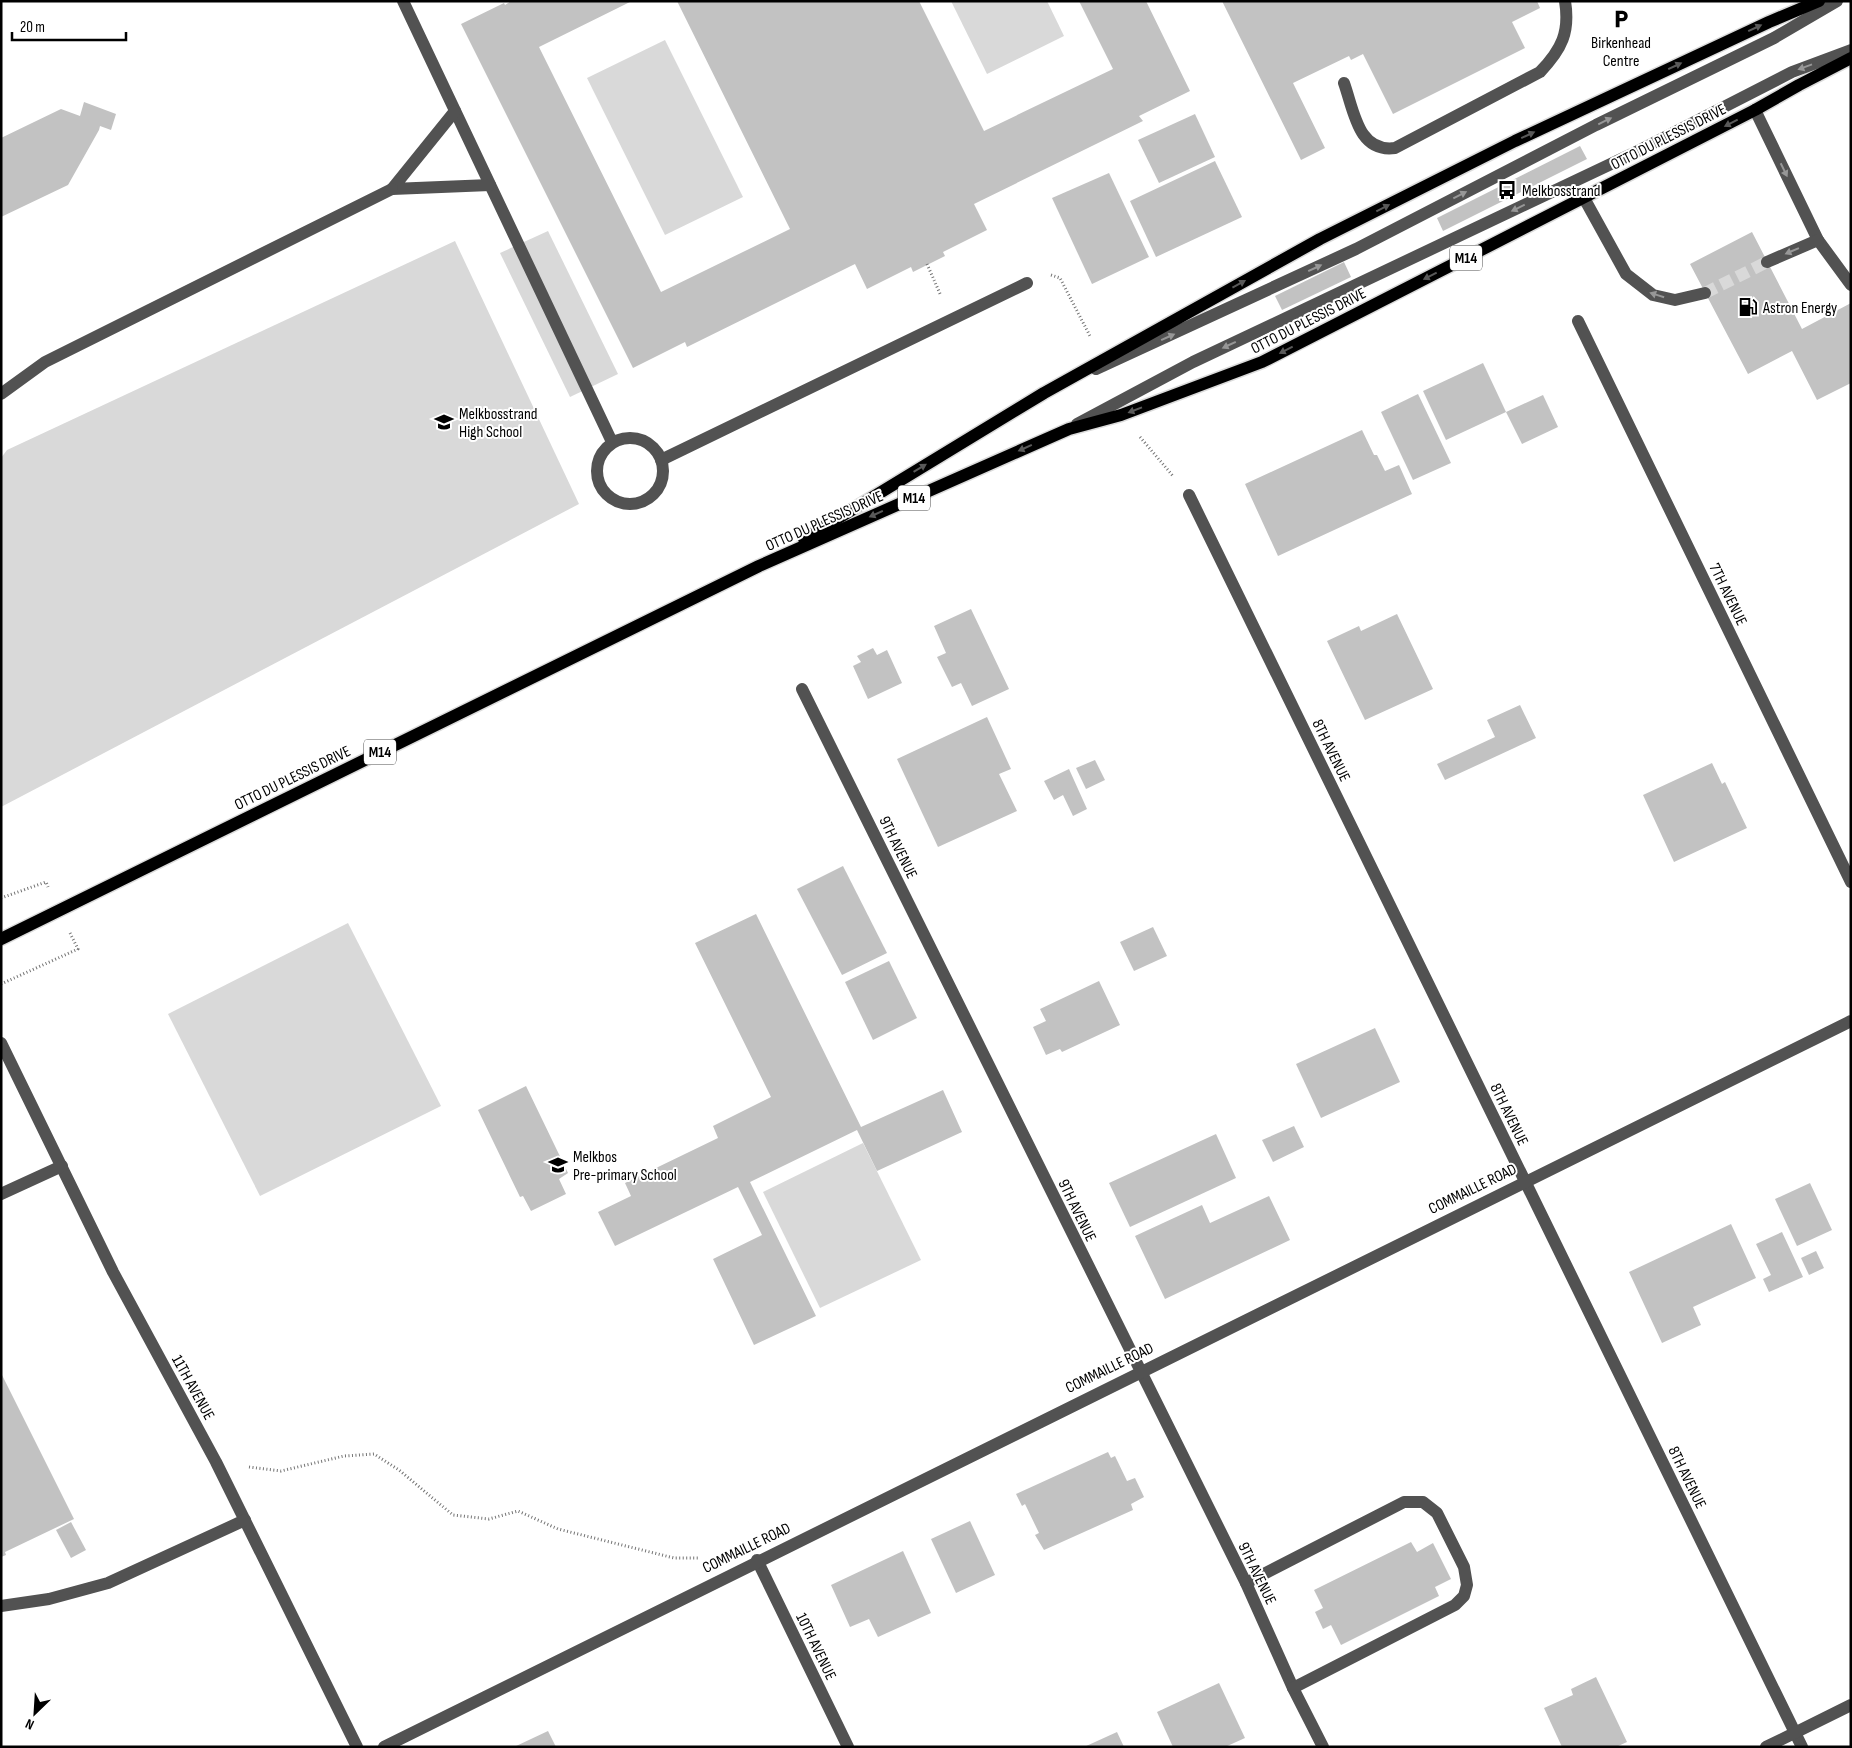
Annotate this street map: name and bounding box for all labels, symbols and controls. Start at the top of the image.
parking icon: Birkenhead Centre [1610,8,1632,30]
scale bar [12,10,126,42]
text: 20 m [20,18,45,37]
one-way arrow [1748,24,1762,32]
place label: Birkenhead Centre [1591,34,1651,71]
one-way arrow [1668,62,1682,70]
one-way arrow [1797,63,1812,71]
street label: OTTO DU PLESSIS DRIVE [1608,100,1729,175]
one-way arrow [1598,117,1612,125]
one-way arrow [1724,119,1738,127]
one-way arrow [1521,131,1535,139]
one-way arrow [1780,163,1788,177]
bus stop icon: Melkbosstrand [1496,179,1518,201]
place label: Melkbosstrand [1522,182,1601,201]
one-way arrow [1453,191,1468,199]
one-way arrow [1375,204,1390,212]
one-way arrow [1511,205,1525,213]
road number: M14 [1450,246,1482,270]
one-way arrow [1785,247,1799,255]
one-way arrow [1308,264,1322,272]
one-way arrow [1423,272,1437,280]
one-way arrow [1233,280,1246,289]
street label: OTTO DU PLESSIS DRIVE [1248,284,1369,359]
one-way arrow [1650,291,1665,299]
fuel station icon: Astron Energy [1737,296,1759,318]
place label: Astron Energy [1762,299,1837,318]
one-way arrow [1161,333,1175,341]
one-way arrow [1222,341,1236,349]
one-way arrow [1278,346,1293,354]
place label: Melkbosstrand High School [459,405,538,442]
one-way arrow [1127,406,1142,414]
school or university icon: Melkbosstrand High School [433,411,455,433]
one-way arrow [1018,445,1032,453]
one-way arrow [914,464,927,473]
road number: M14 [898,486,930,510]
street label: OTTO DU PLESSIS DRIVE [763,487,886,556]
one-way arrow [869,511,883,519]
street label: 7TH AVENUE [1704,560,1751,629]
street label: 8TH AVENUE [1307,716,1354,785]
road number: M14 [364,740,396,764]
street label: OTTO DU PLESSIS DRIVE [232,742,354,815]
street label: 9TH AVENUE [874,813,921,882]
street label: 8TH AVENUE [1485,1080,1532,1149]
place label: Melkbos Pre-primary School [573,1148,677,1185]
school or university icon: Melkbos Pre-primary School [547,1154,569,1176]
street label: COMMAILLE ROAD [1426,1160,1520,1219]
street label: 9TH AVENUE [1053,1176,1100,1245]
street label: COMMAILLE ROAD [1063,1339,1157,1398]
street label: 11TH AVENUE [167,1352,218,1423]
street label: 8TH AVENUE [1663,1443,1710,1512]
street label: COMMAILLE ROAD [700,1519,794,1578]
street label: 9TH AVENUE [1233,1539,1280,1608]
street label: 10TH AVENUE [791,1610,840,1683]
north arrow [10,1688,60,1738]
text: N [23,1715,37,1734]

